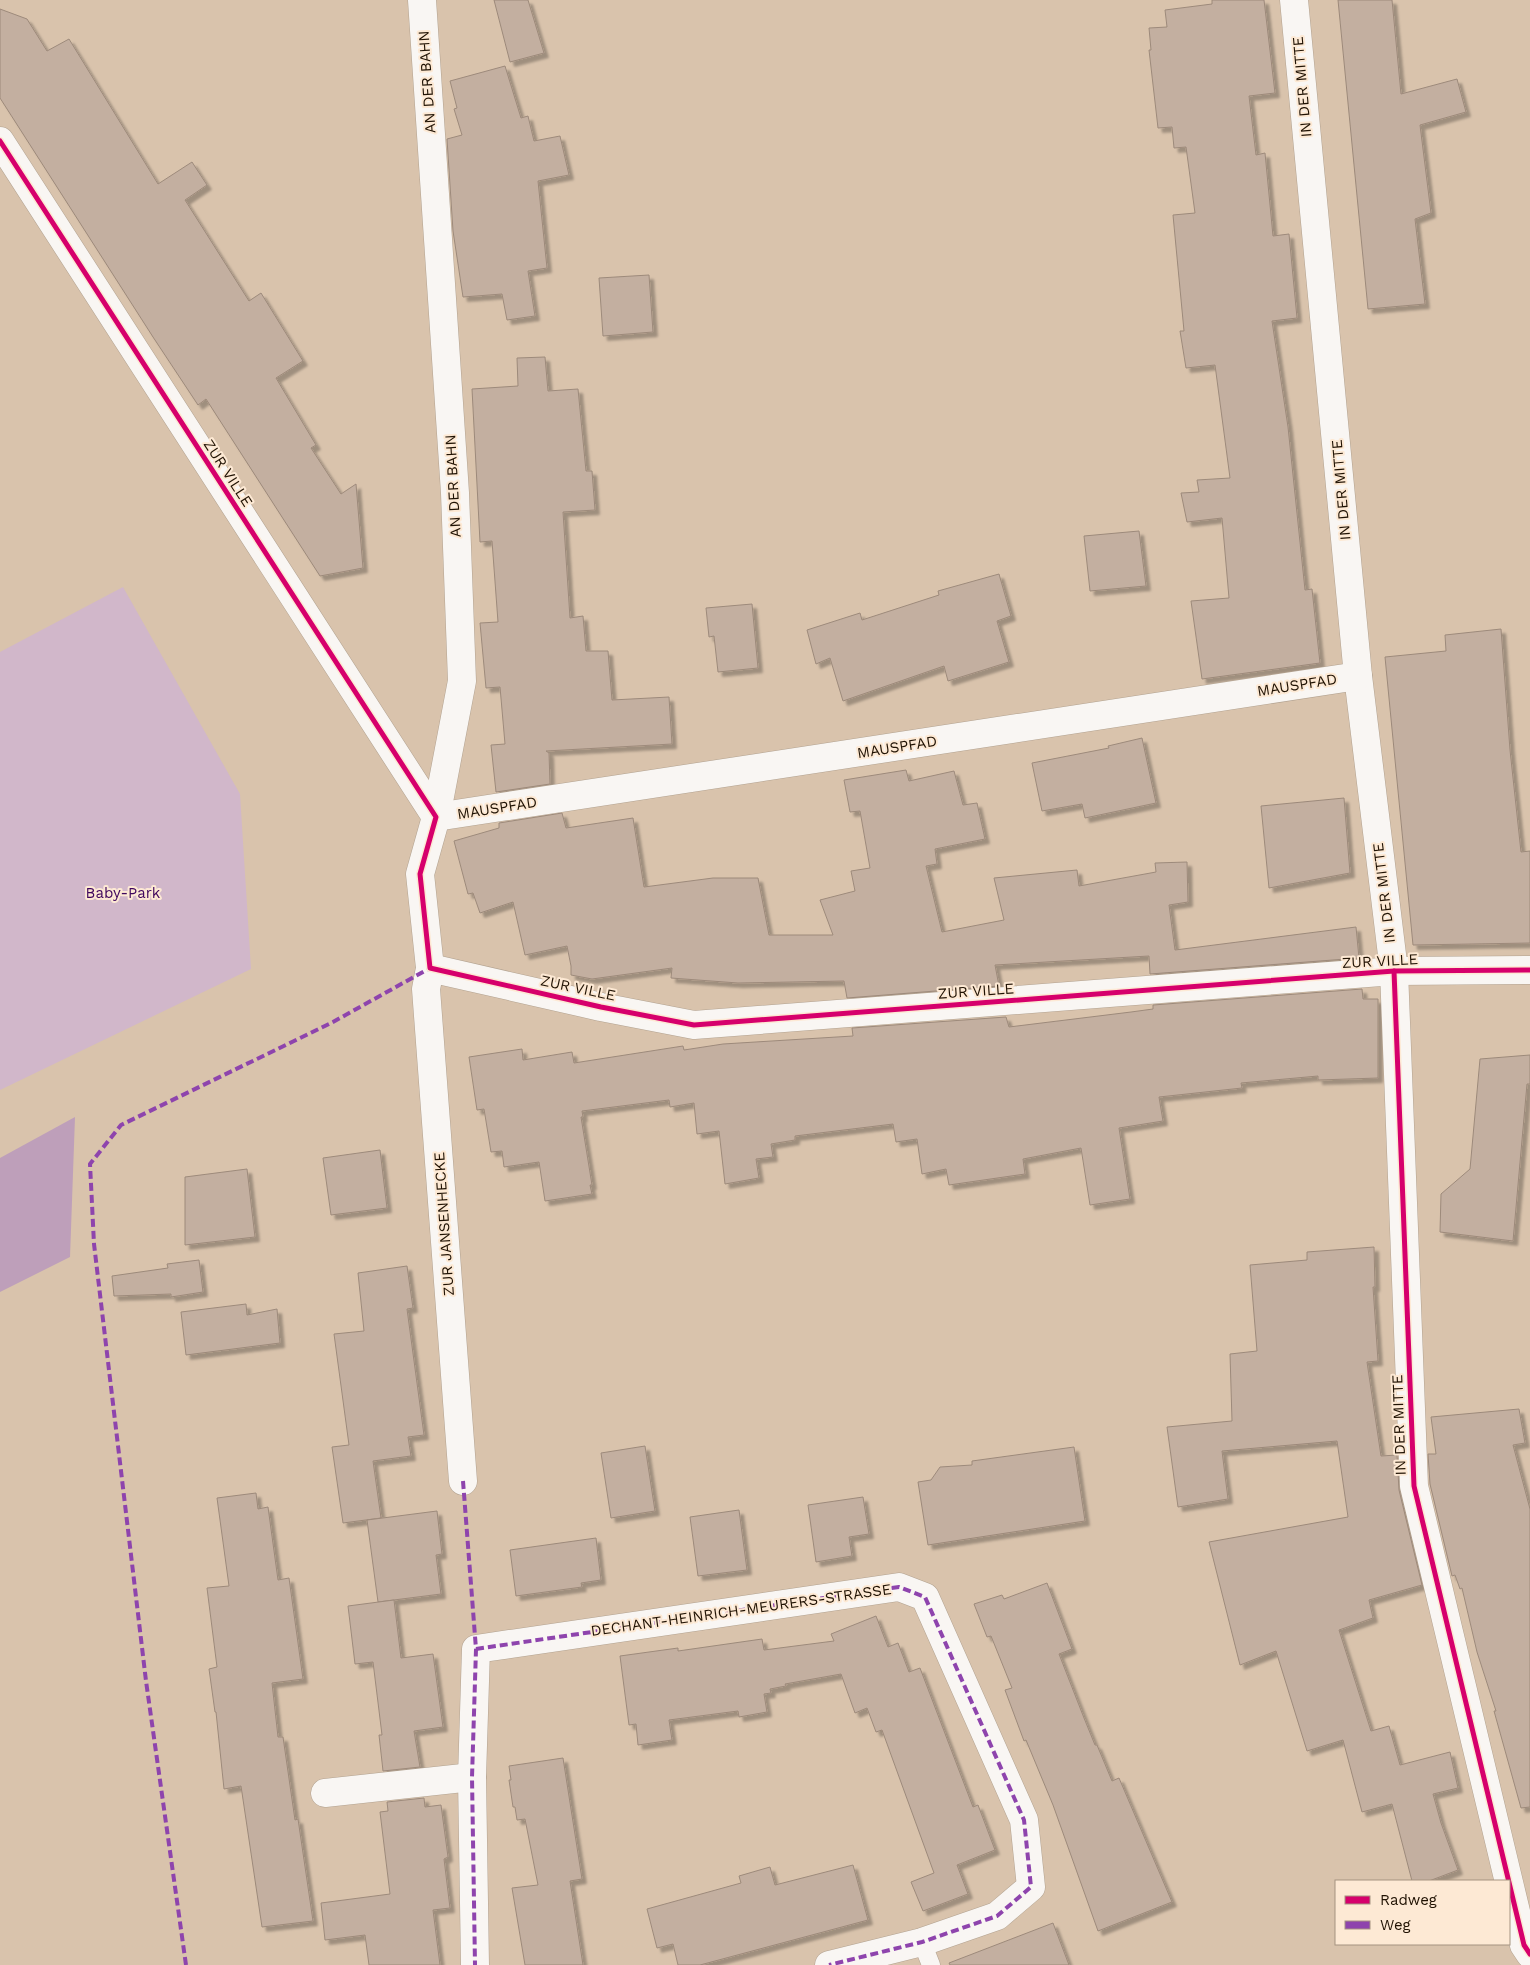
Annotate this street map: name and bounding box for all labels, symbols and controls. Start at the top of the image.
street label: AN DER BAHN [414,30,440,134]
street label: IN DER MITTE [1289,36,1315,138]
street label: AN DER BAHN [441,434,465,538]
street label: ZUR VILLE [200,436,256,510]
street label: IN DER MITTE [1328,439,1354,541]
street label: MAUSPFAD [1256,670,1338,700]
street label: MAUSPFAD [856,732,938,762]
street label: MAUSPFAD [456,793,538,823]
street label: IN DER MITTE [1369,842,1399,944]
park label: Baby-Park [86,884,161,902]
street label: ZUR VILLE [1341,950,1419,972]
street label: ZUR VILLE [539,971,617,1005]
street label: ZUR VILLE [937,979,1015,1003]
street label: ZUR JANSENHECKE [430,1151,458,1297]
street label: IN DER MITTE [1388,1374,1410,1476]
street label: DECHANT-HEINRICH-MEURERS-STRASSE [590,1580,892,1640]
legend [1335,1880,1510,1945]
text: Radweg [1380,1891,1437,1909]
text: Weg [1380,1916,1411,1934]

